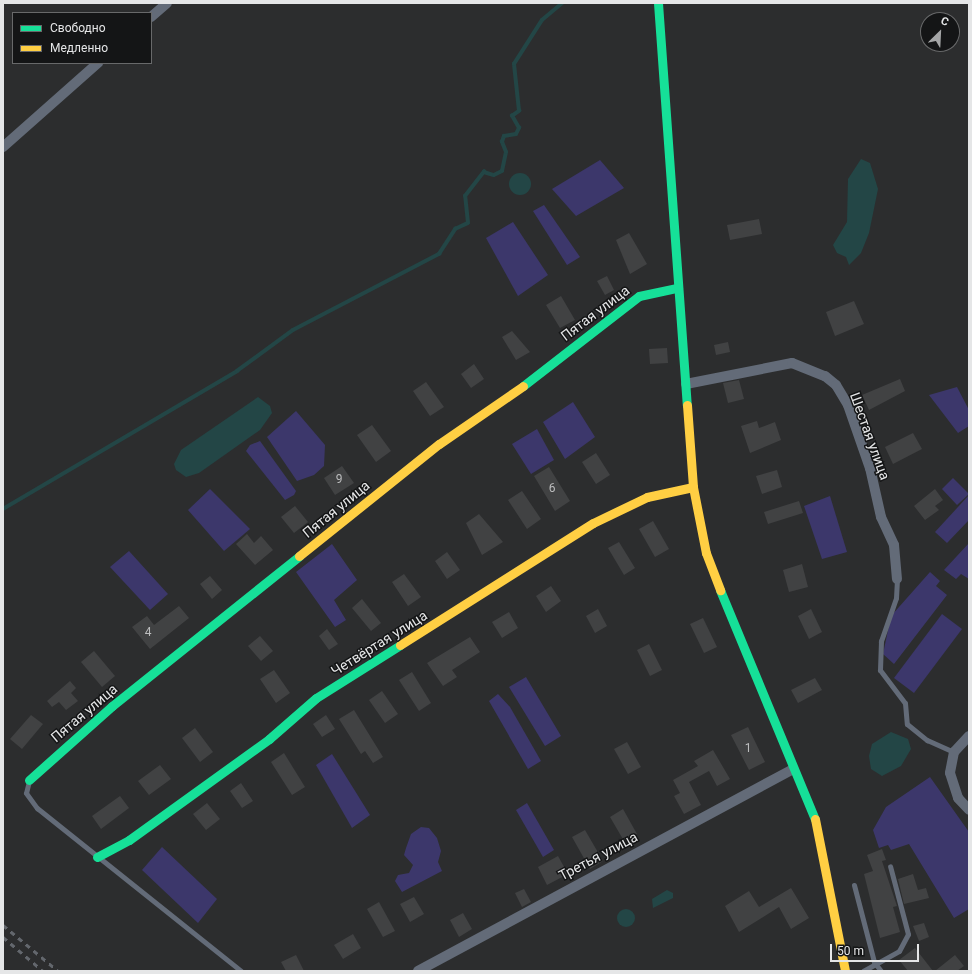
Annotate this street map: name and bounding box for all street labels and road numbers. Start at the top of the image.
street label: Пятая улица [557,282,633,344]
street label: Шестая улица [846,390,894,482]
street label: Пятая улица [299,477,373,541]
street label: Четвёртая улица [328,607,430,679]
street label: Пятая улица [47,680,121,746]
street label: Третья улица [556,828,640,884]

